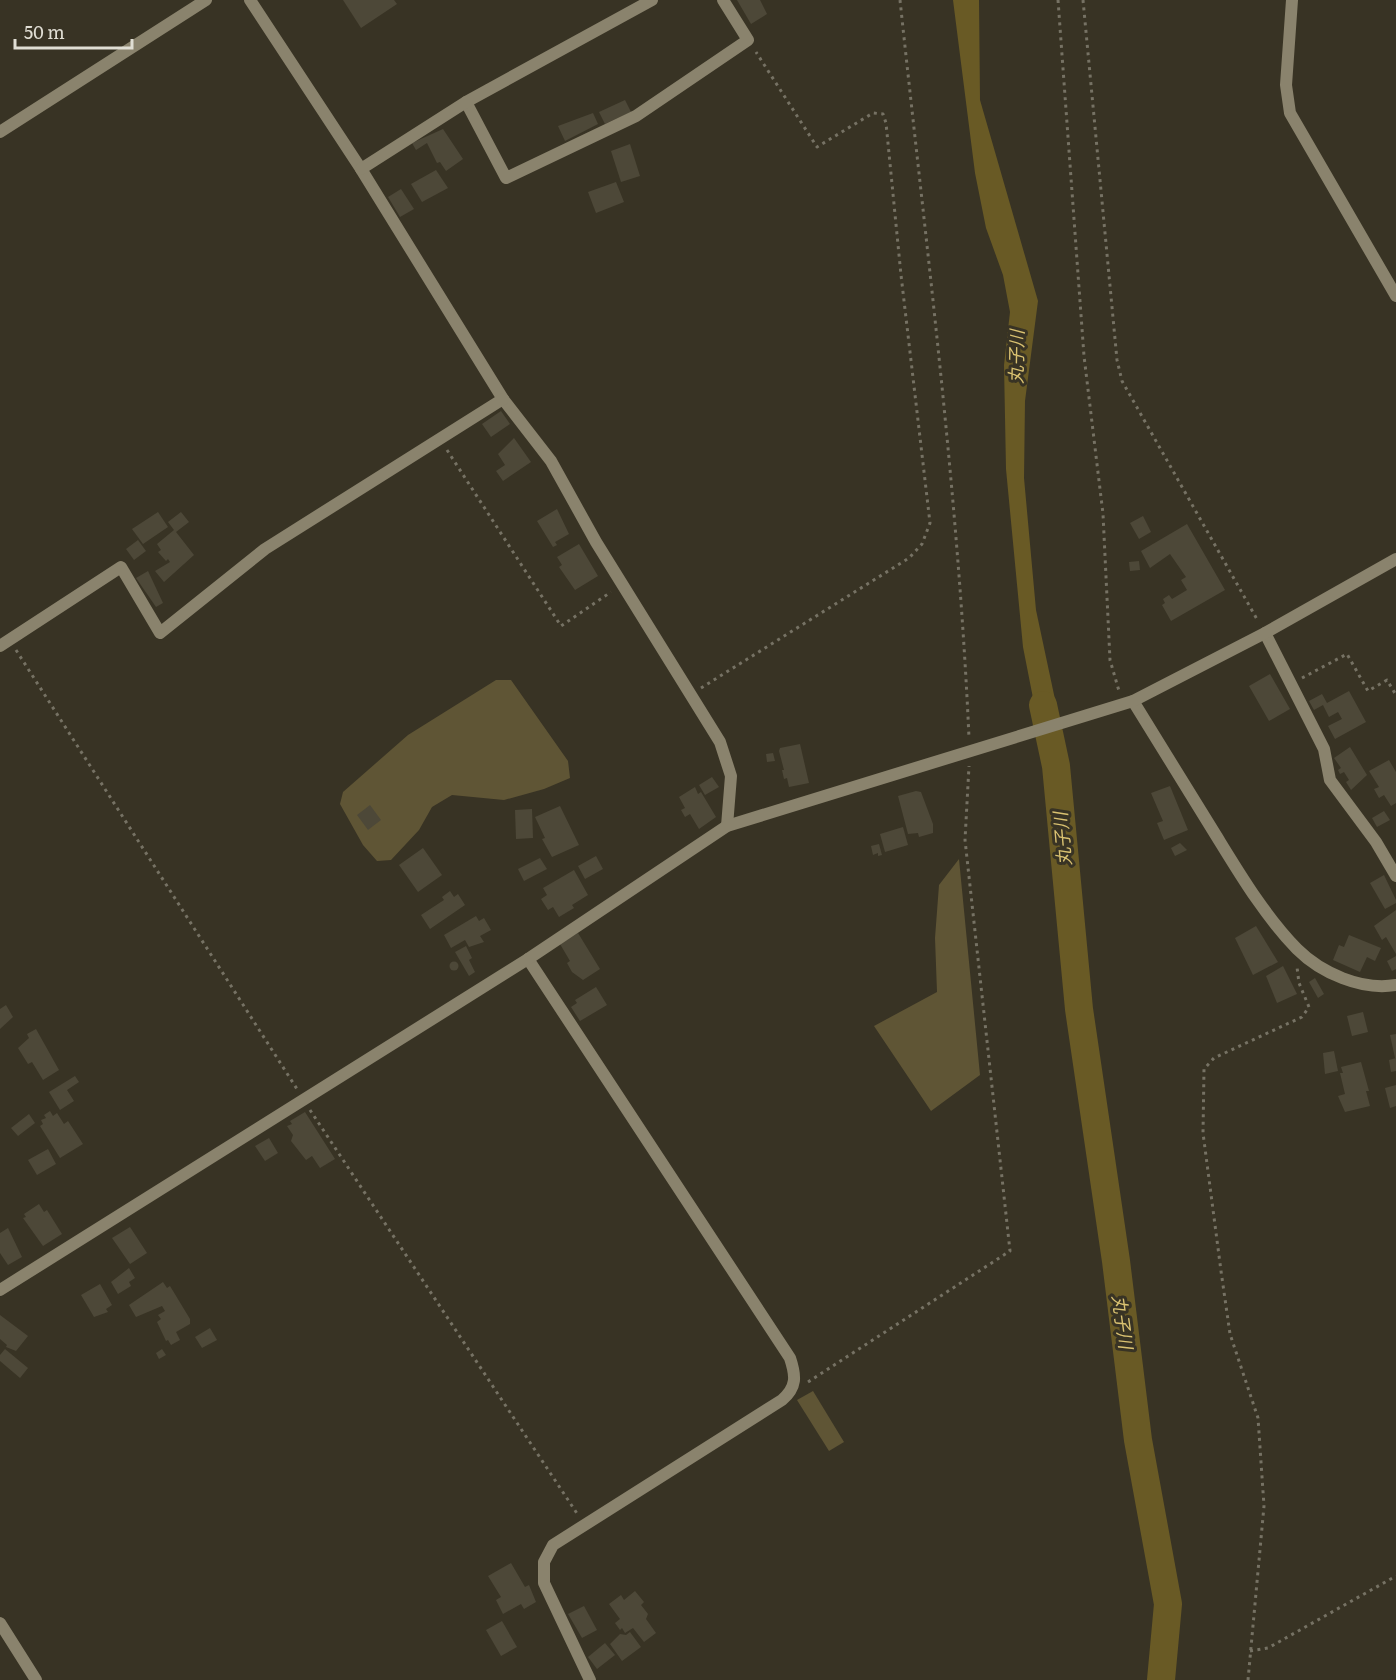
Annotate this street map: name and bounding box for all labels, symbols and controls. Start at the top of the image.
scale bar [15,12,132,50]
text: 50 m [24,18,65,45]
water label: 丸子川 [1002,328,1030,384]
water label: 丸子川 [1046,809,1077,867]
water label: 丸子川 [1106,1293,1141,1352]

